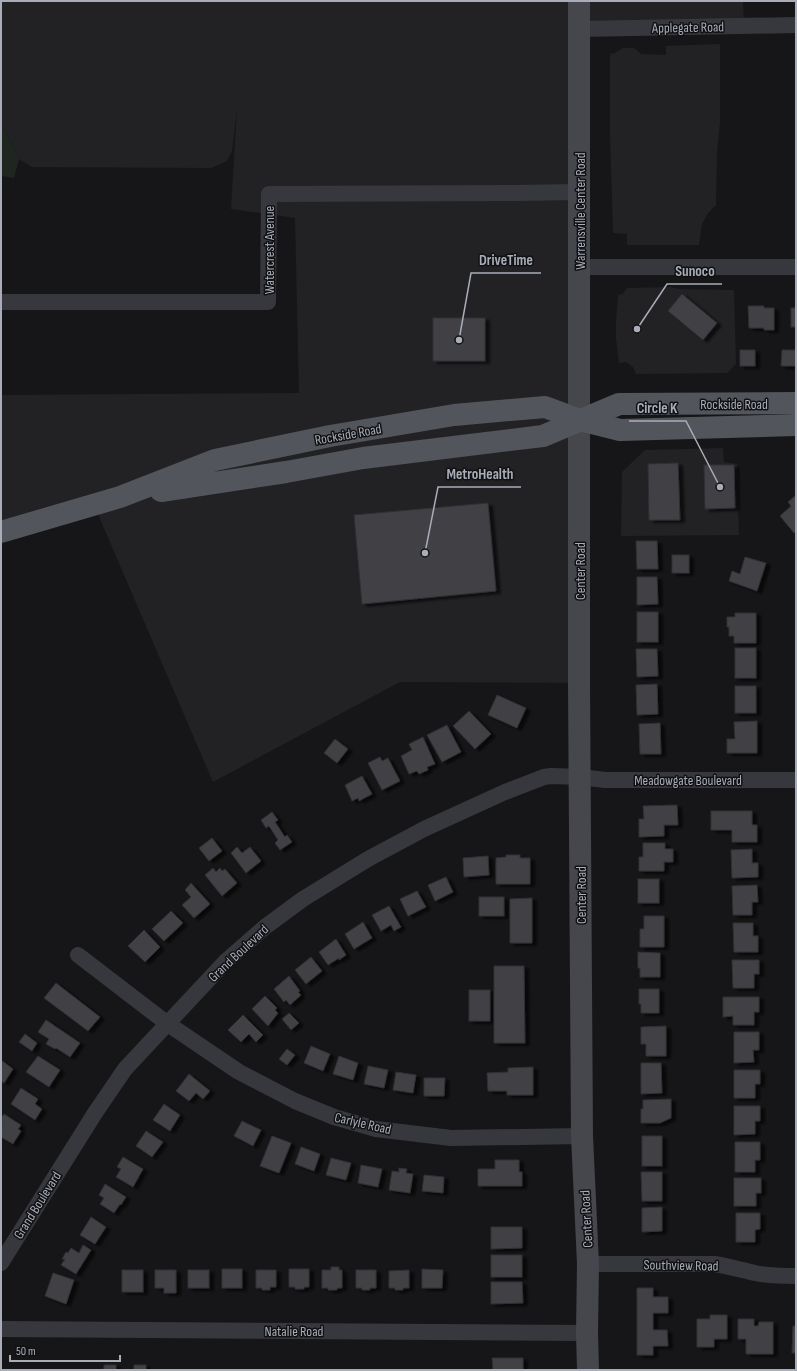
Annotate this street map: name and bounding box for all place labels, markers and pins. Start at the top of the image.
callout: DriveTime [471,246,541,273]
callout: Sunoco [667,257,722,284]
callout: Circle K [629,394,686,421]
callout: MetroHealth [438,460,521,487]

